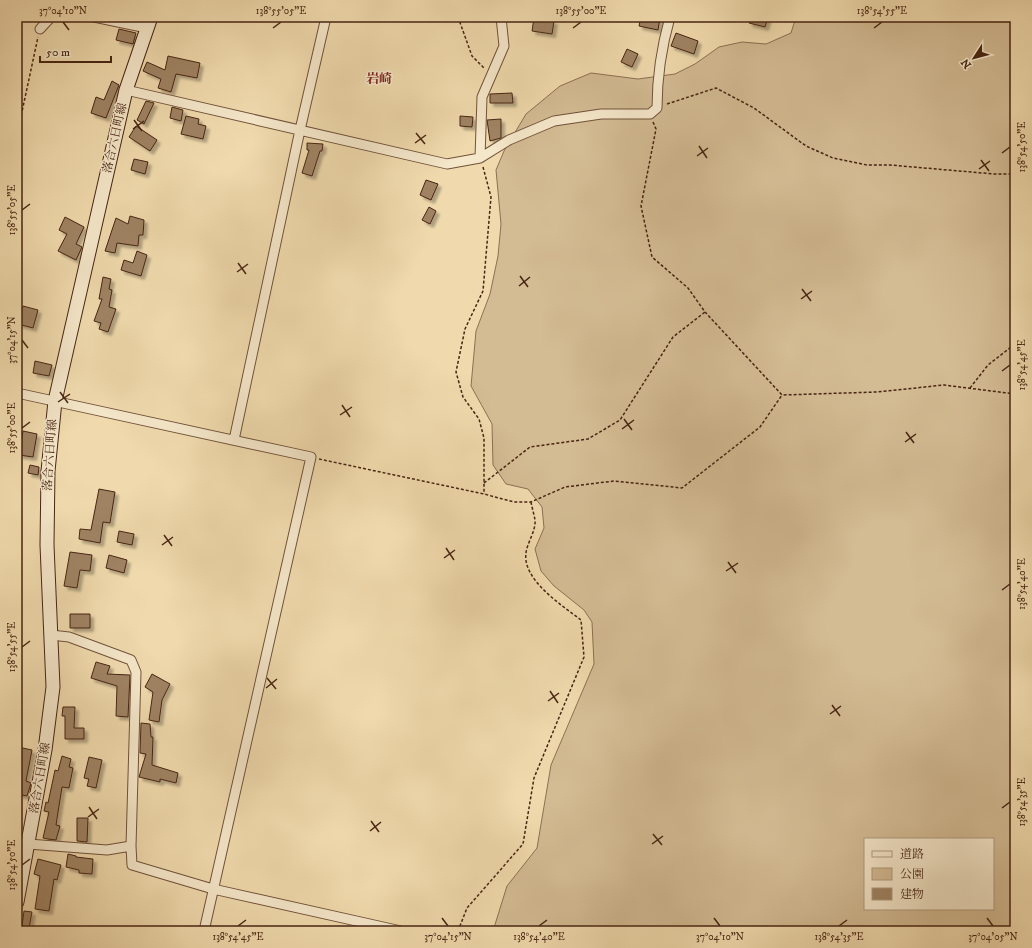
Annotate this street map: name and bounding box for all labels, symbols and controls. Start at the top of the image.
text: 37°04'10"N [39,5,87,17]
text: 138°55'05"E [256,5,306,17]
text: 138°55'00"E [556,5,606,17]
text: 138°54'55"E [857,5,907,17]
scale bar [40,38,111,64]
north arrow [954,38,994,78]
text: 50 m [46,45,70,60]
text: N [958,56,975,71]
district label: 岩崎 [366,71,392,87]
street label: 落合六日町線 [100,101,130,175]
text: 138°54'50"E [1016,122,1028,172]
text: 138°55'05"E [6,185,18,235]
text: 37°04'15"N [6,316,18,364]
text: 138°54'45"E [1016,339,1028,391]
text: 138°55'00"E [6,403,18,453]
street label: 落合六日町線 [40,419,60,491]
text: 138°54'40"E [1016,558,1028,610]
text: 138°54'55"E [6,622,18,672]
street label: 落合六日町線 [26,741,54,815]
text: 138°54'35"E [1016,777,1028,827]
legend [864,838,994,910]
text: 138°54'50"E [6,840,18,890]
text: 道路 [900,847,924,862]
text: 公園 [900,867,924,882]
text: 建物 [900,887,924,902]
text: 138°54'45"E [212,931,264,943]
text: 37°04'15"N [424,931,472,943]
text: 138°54'40"E [513,931,565,943]
text: 37°04'10"N [696,931,744,943]
text: 138°54'35"E [814,931,864,943]
text: 37°04'05"N [968,931,1018,943]

